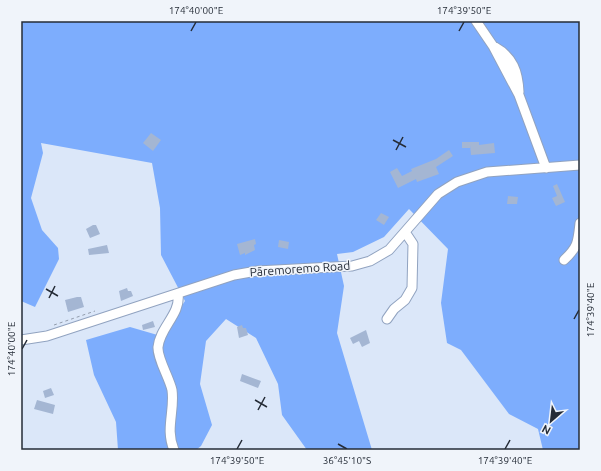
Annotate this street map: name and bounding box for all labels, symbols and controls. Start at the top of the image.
text: 174°40'00"E [169,5,224,16]
text: 174°39'50"E [437,5,492,16]
street label: Pāremoremo Road [249,259,351,278]
text: 174°39'40"E [585,282,596,337]
text: 174°40'00"E [6,321,17,376]
north arrow [531,401,571,441]
text: N [540,423,553,437]
text: 174°39'50"E [210,455,265,466]
text: 36°45'10"S [323,455,371,466]
text: 174°39'40"E [478,455,533,466]

